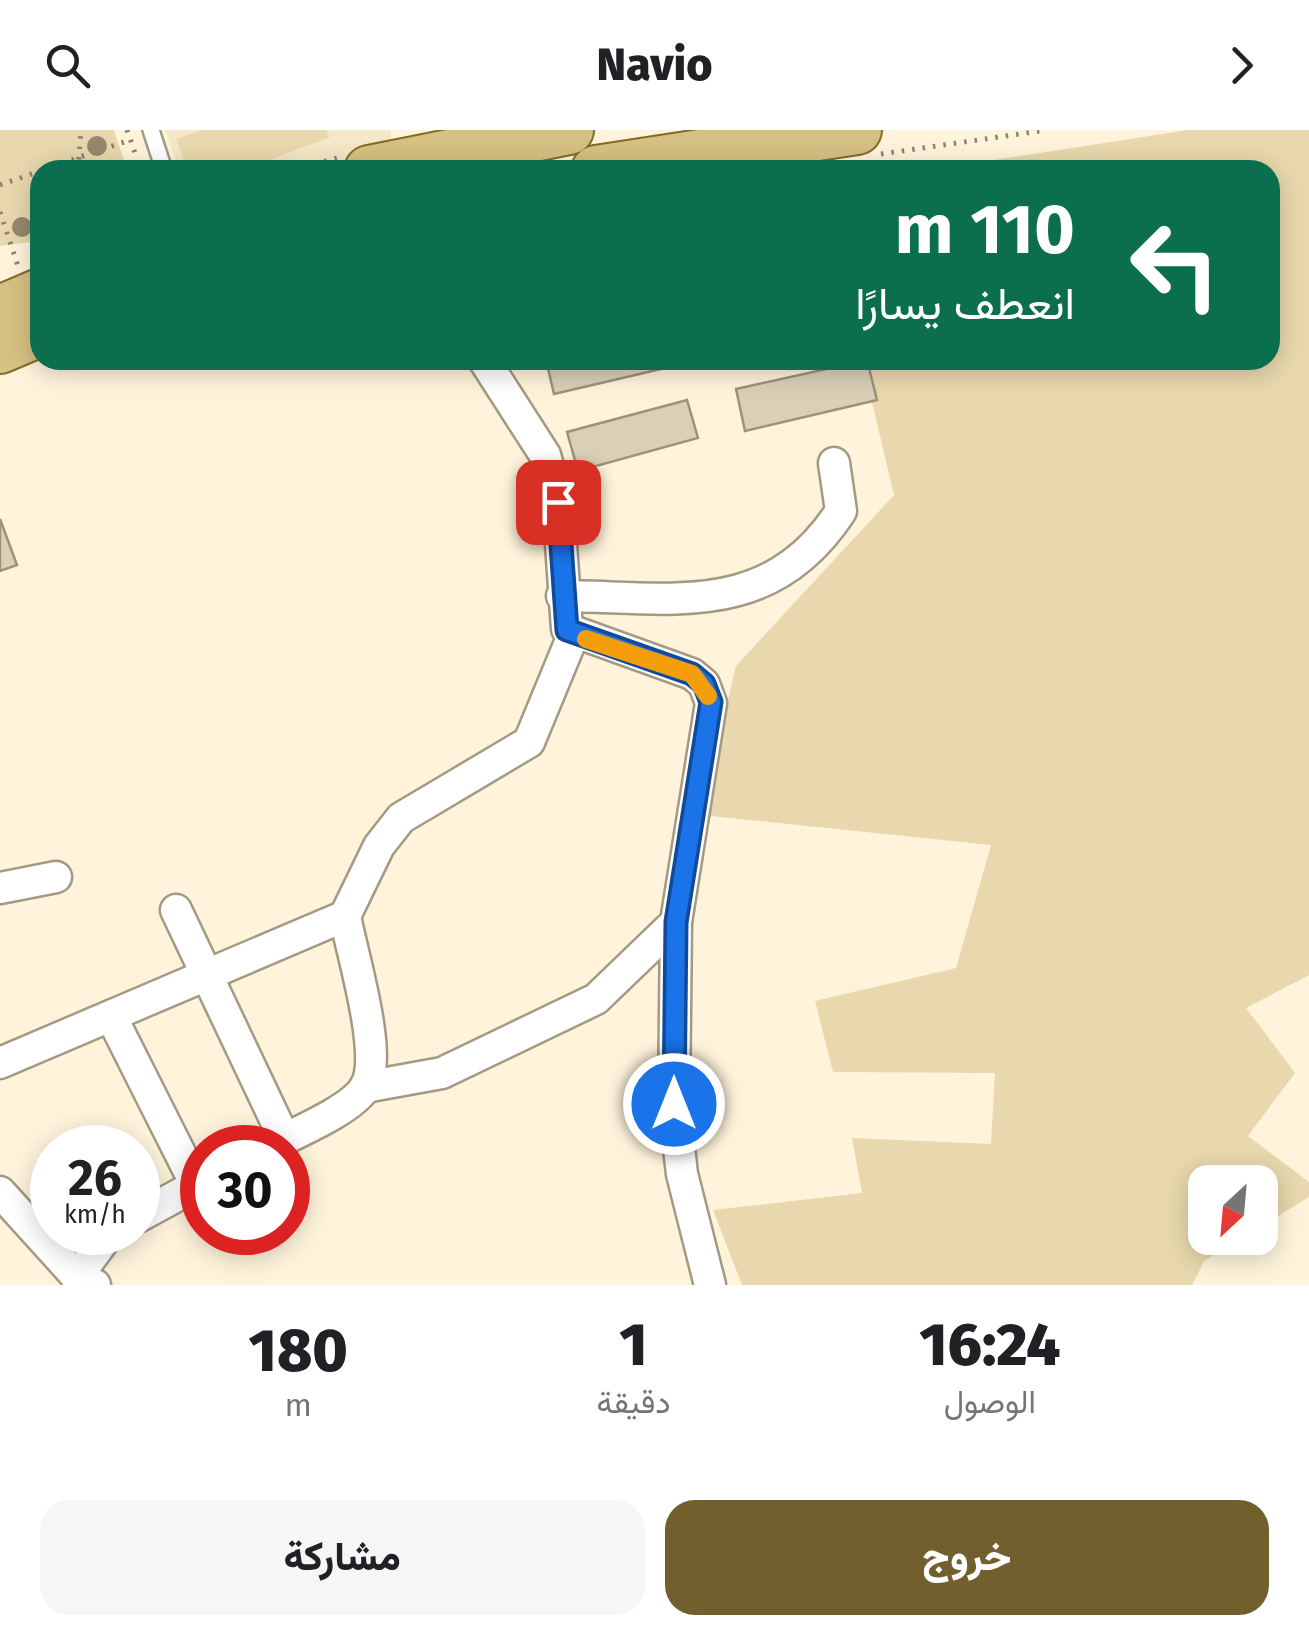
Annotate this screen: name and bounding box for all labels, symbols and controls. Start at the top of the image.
icon: search [40,38,95,93]
text: Navio [597,38,713,92]
icon: forward [1214,38,1269,93]
text: 110 m [895,188,1075,272]
icon: left [1110,200,1240,330]
text: انعطف يسارًا [855,277,1075,331]
pin [516,460,601,545]
icon: arrive [531,475,586,530]
position arrow [622,1052,726,1156]
speed limit sign: 30 [180,1125,310,1255]
text: 26 [68,1148,122,1208]
north arrow [1188,1165,1278,1255]
map controls [1188,1165,1278,1255]
text: km/h [64,1200,126,1230]
text: 1 [619,1309,648,1381]
text: 16:24 [919,1309,1060,1381]
text: 180 [249,1315,348,1387]
text: دقيقة [597,1383,671,1421]
text: الوصول [944,1383,1036,1421]
text: m [285,1386,312,1424]
button: مشاركة [40,1500,645,1615]
button: خروج [665,1500,1269,1615]

